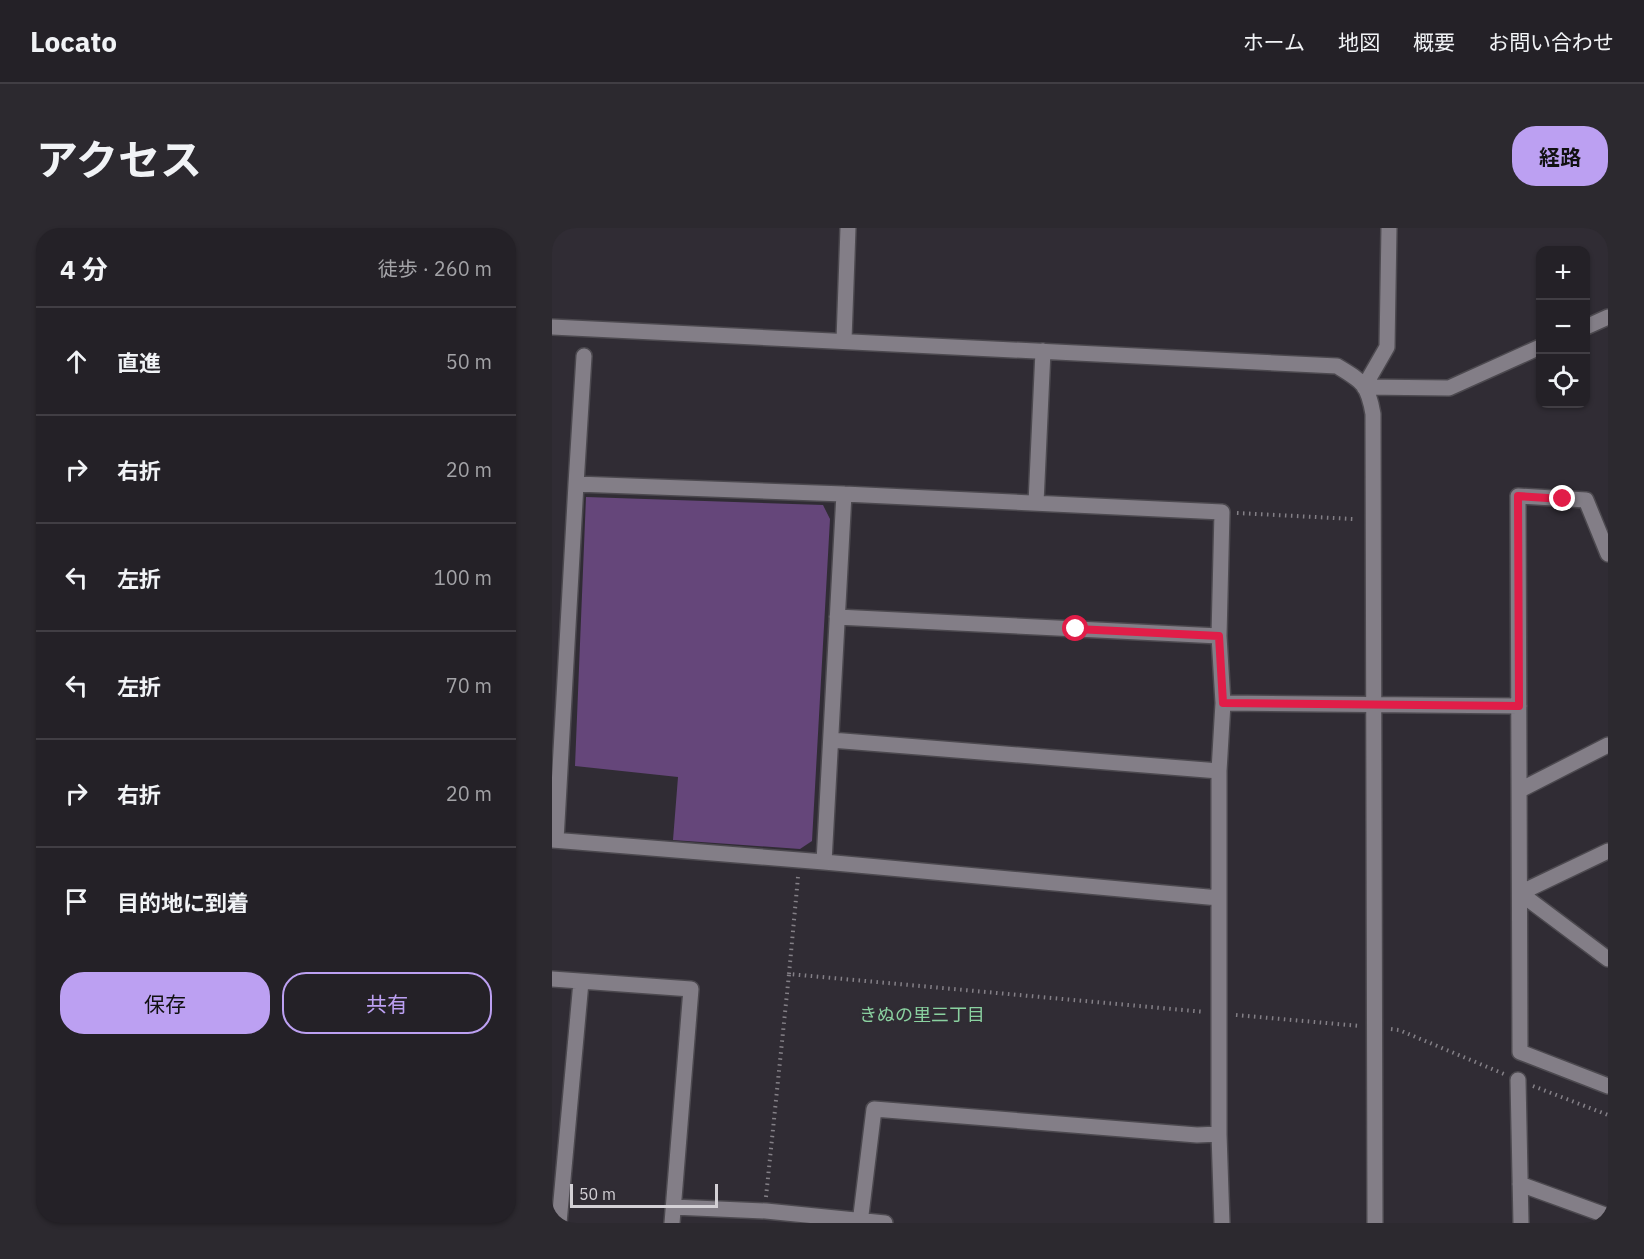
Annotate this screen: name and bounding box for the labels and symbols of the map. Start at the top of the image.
route end [1549,485,1575,511]
route start [1062,615,1088,641]
district label: きぬの里三丁目 [859,1003,985,1026]
scale bar [570,1181,718,1208]

